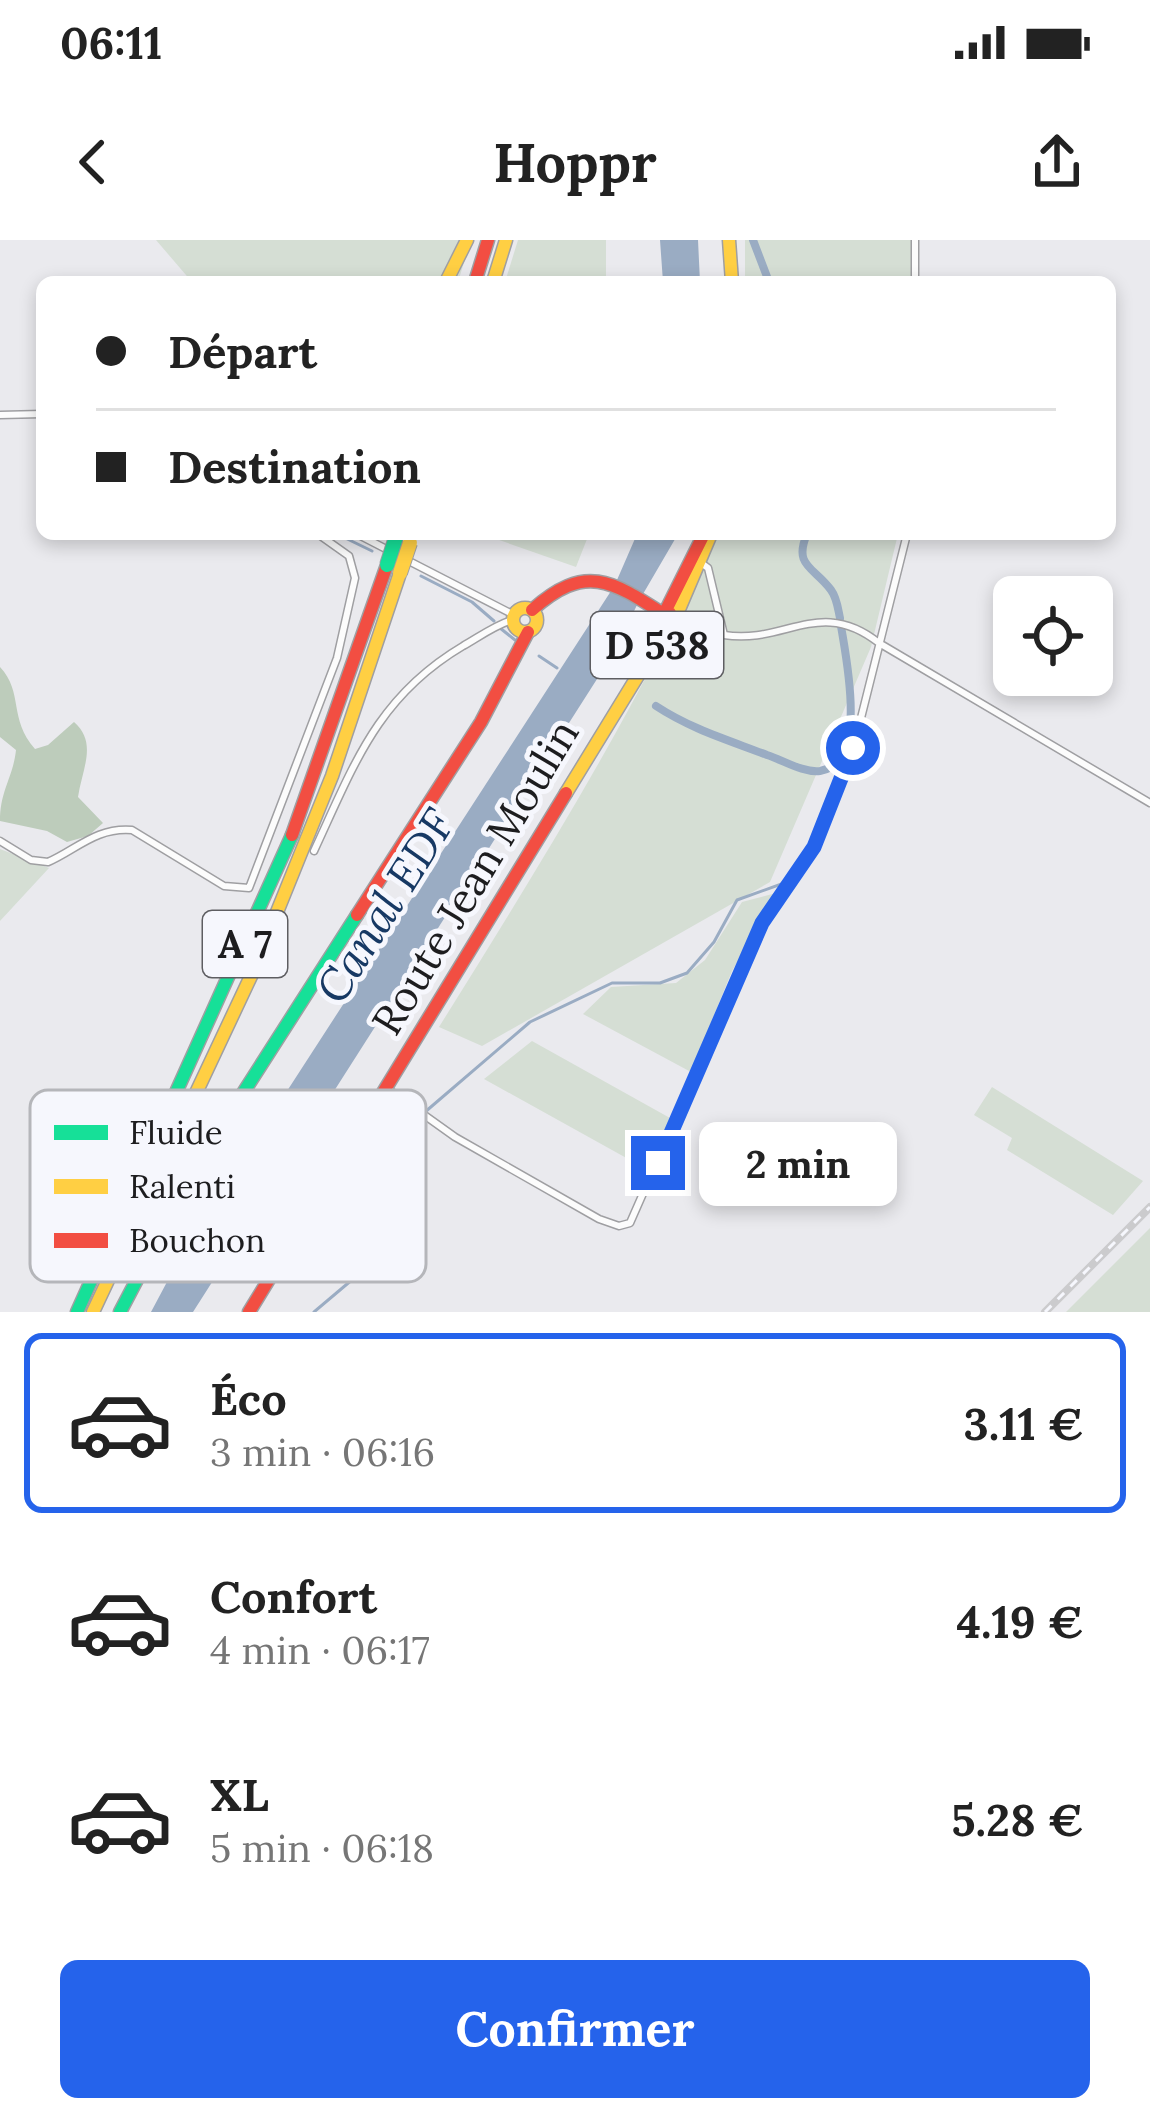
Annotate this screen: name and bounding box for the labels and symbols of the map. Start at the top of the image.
road number: D 538 [591,612,723,678]
street label: Route Jean Moulin [360,710,590,1044]
route start [826,721,880,775]
water label: Canal EDF [303,798,467,1013]
road number: A 7 [203,911,287,977]
legend [30,1090,426,1282]
text: Fluide [129,1111,223,1153]
callout: 2 min [700,1121,898,1205]
route end [631,1136,685,1190]
text: Ralenti [129,1165,235,1207]
text: Bouchon [129,1219,265,1261]

